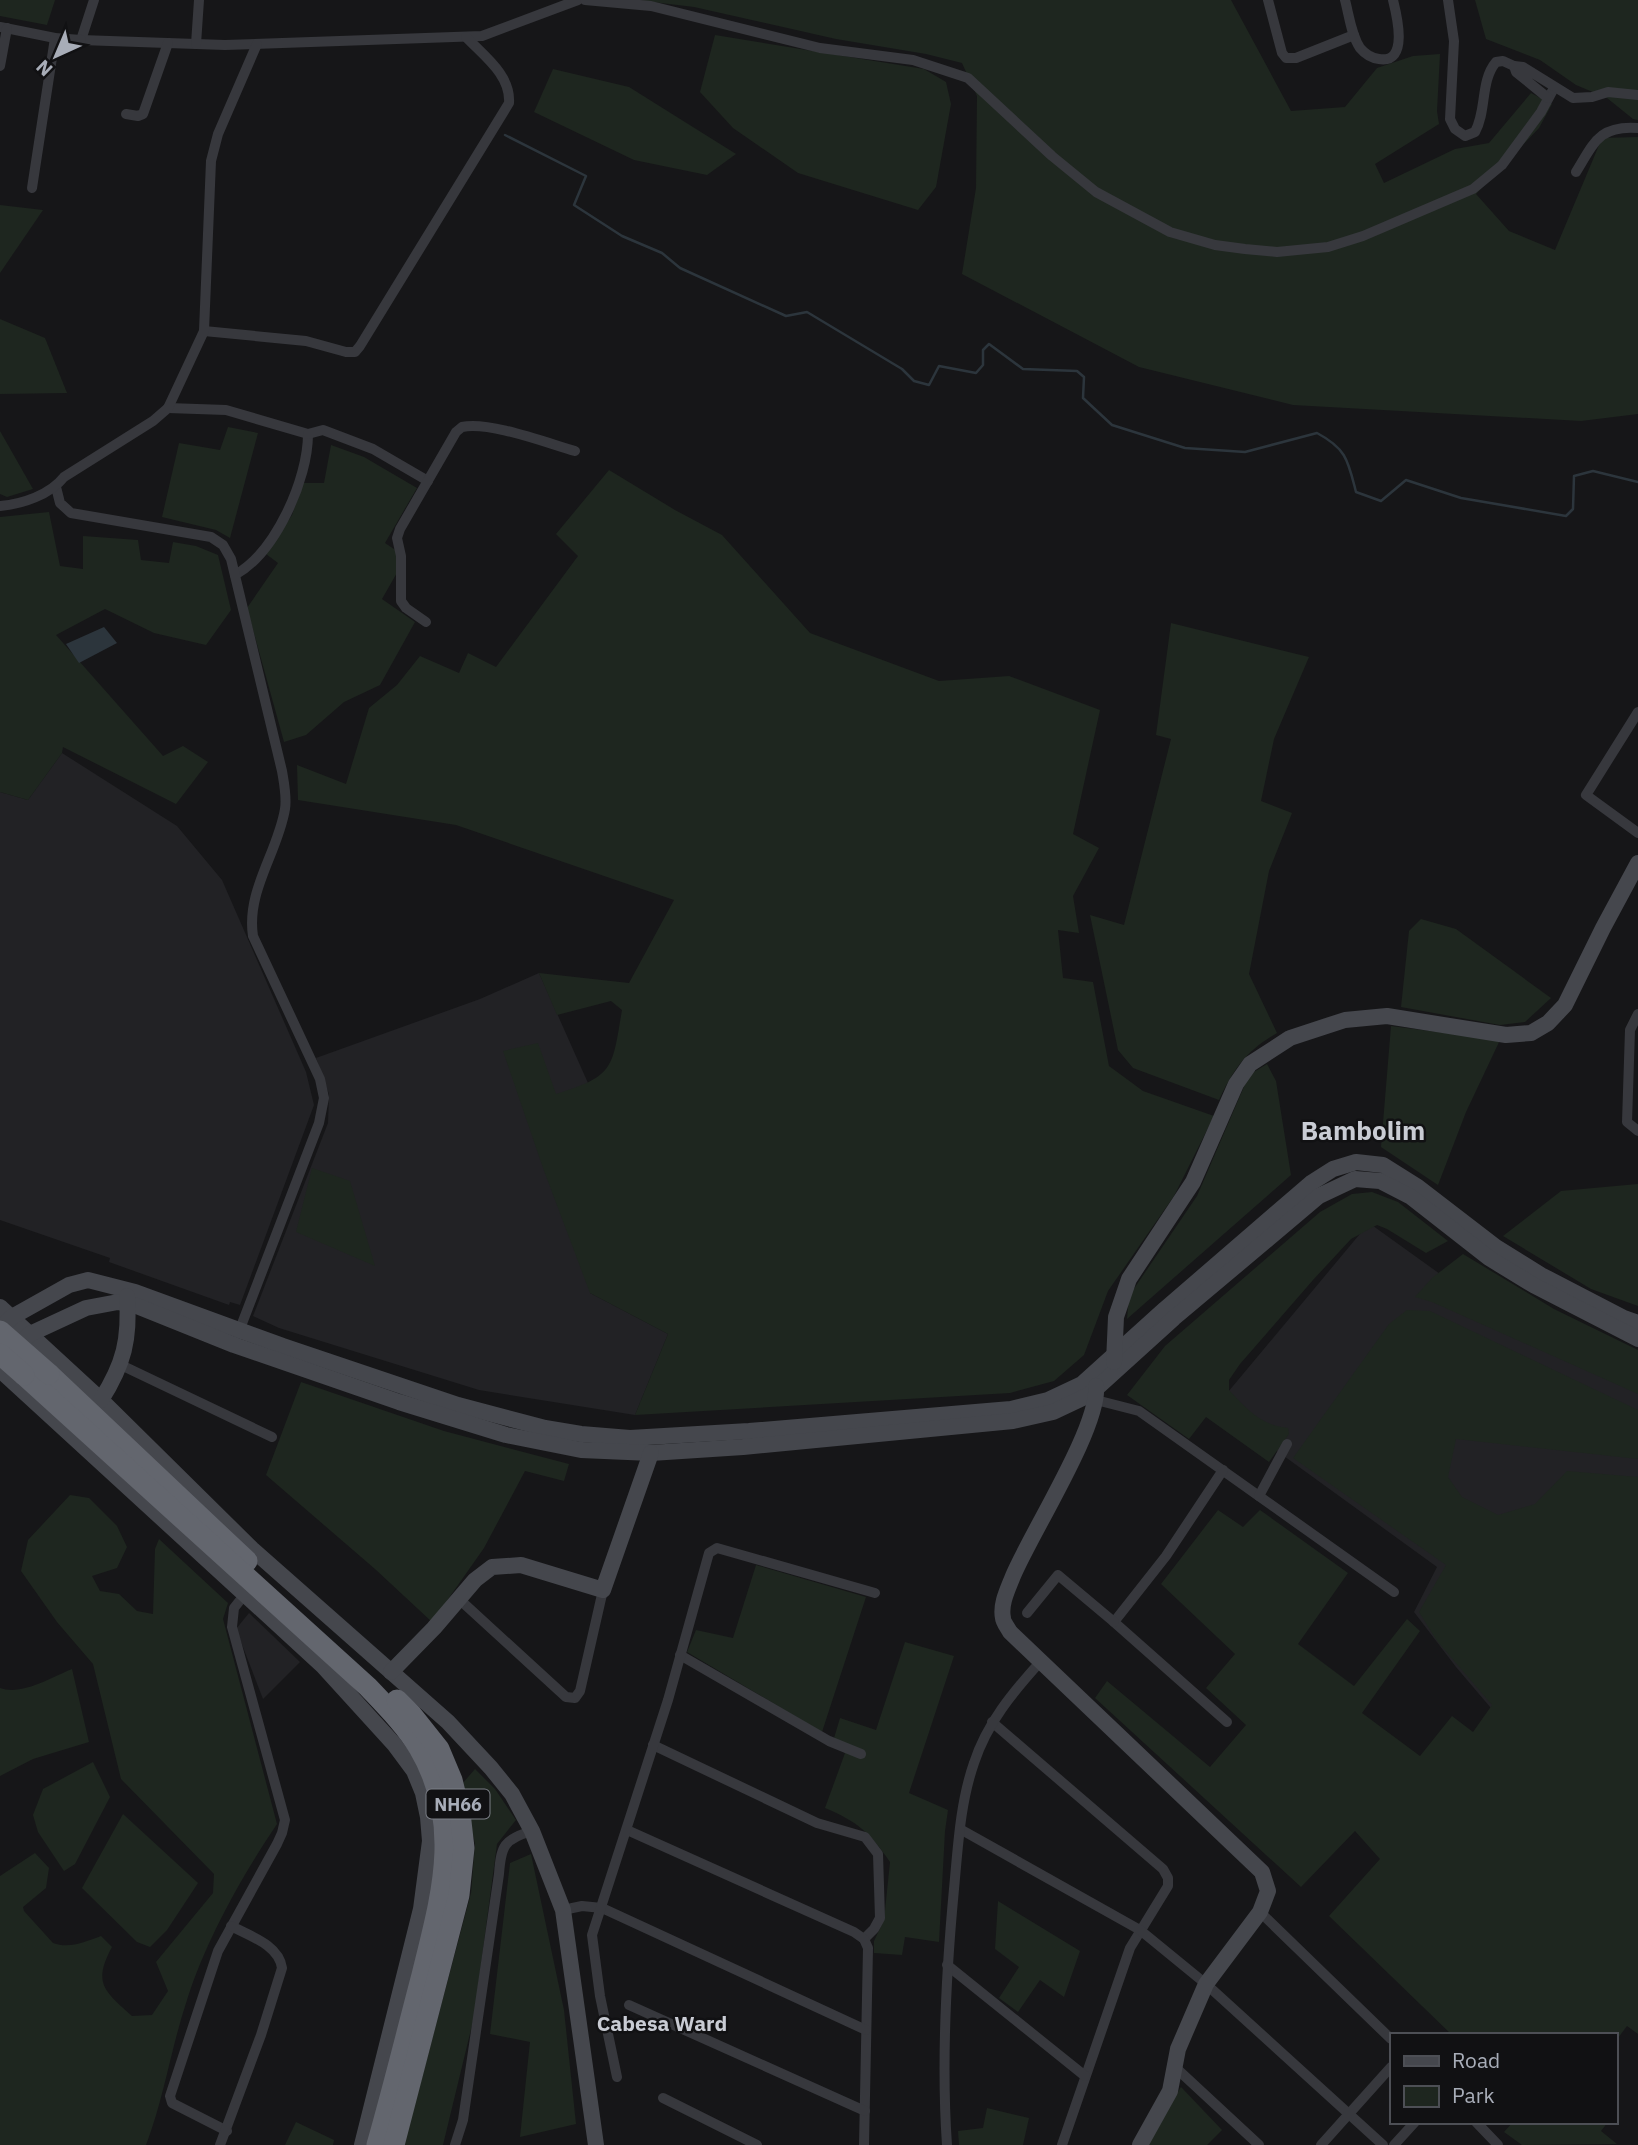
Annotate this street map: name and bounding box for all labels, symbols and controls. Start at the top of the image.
north arrow [21,21,91,91]
text: N [31,55,57,82]
district label: Bambolim [1301,1113,1425,1147]
road number: NH66 [426,1790,490,1818]
district label: Cabesa Ward [597,2009,727,2037]
legend [1390,2033,1617,2124]
text: Road [1452,2046,1500,2074]
text: Park [1452,2081,1495,2109]

